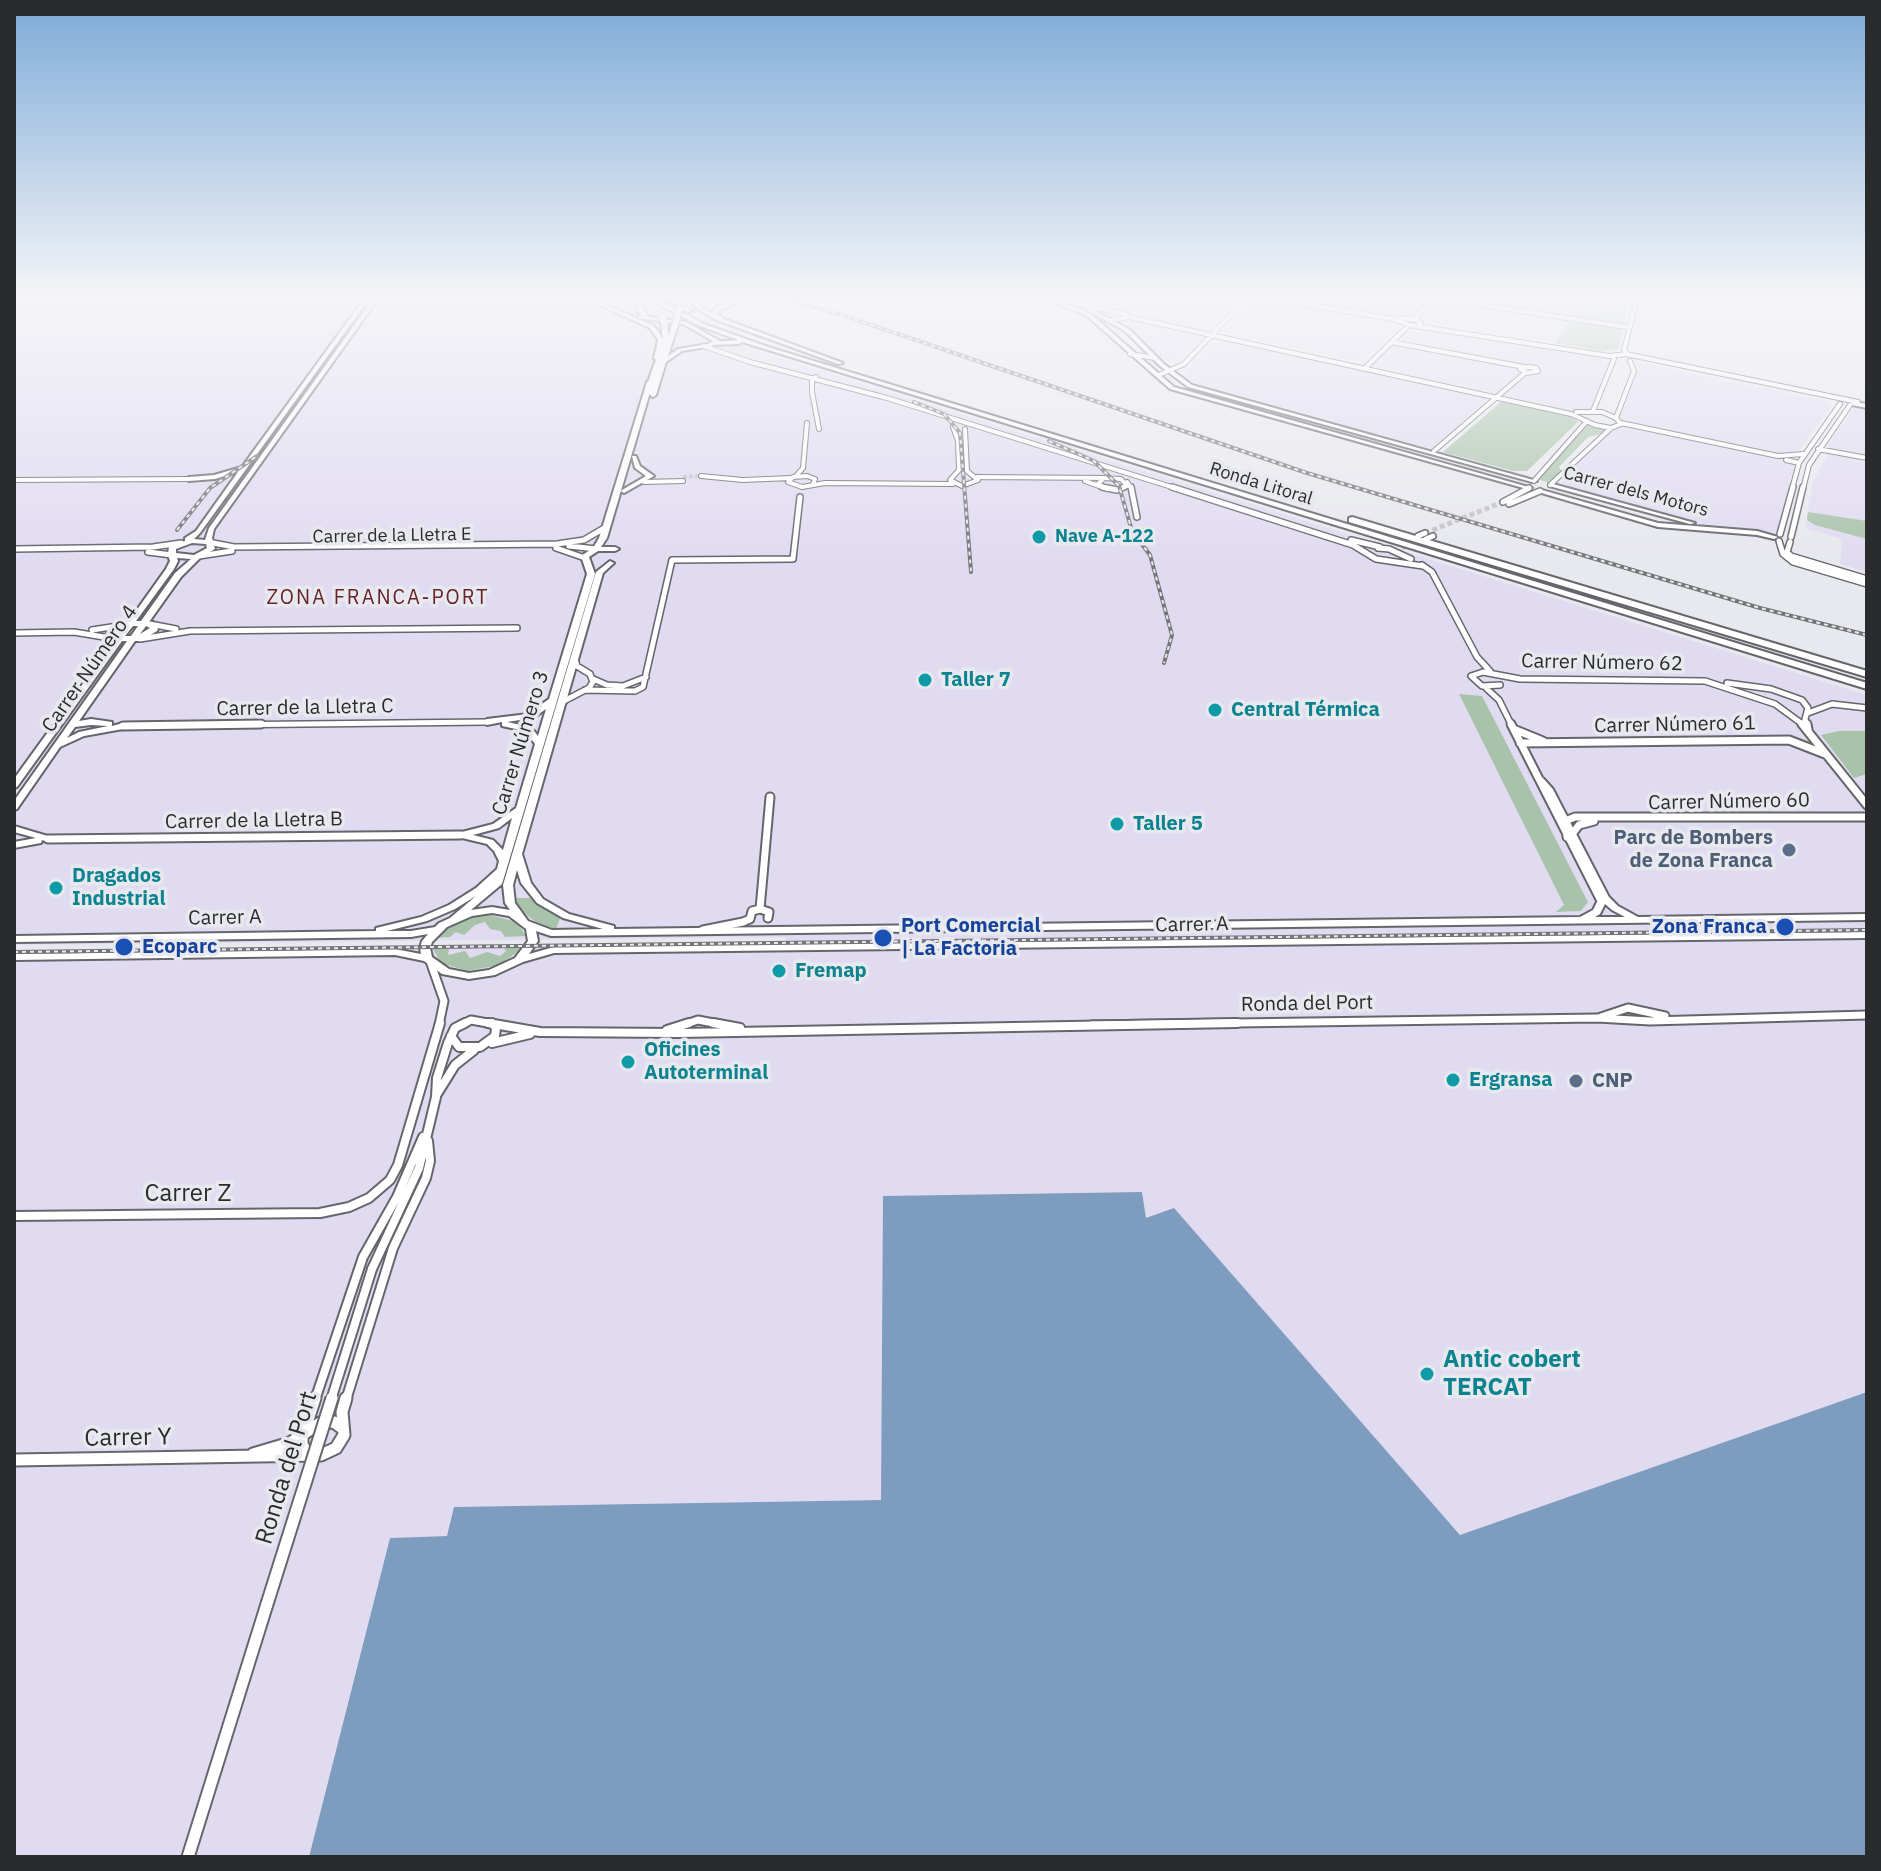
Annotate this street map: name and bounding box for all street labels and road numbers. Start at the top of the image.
street label: Ronda Litoral [1207,458,1315,510]
street label: Carrer dels Motors [1561,462,1711,522]
street label: Carrer de la Lletra E [312,524,472,548]
street label: Carrer Número 4 [37,601,143,737]
street label: Carrer Número 62 [1521,650,1683,676]
street label: Carrer Número 3 [488,668,554,818]
street label: Carrer de la Lletra C [216,694,394,722]
street label: Carrer Número 61 [1594,712,1756,738]
street label: Carrer Número 60 [1648,789,1810,815]
street label: Carrer de la Lletra B [165,807,343,835]
street label: Carrer A [188,905,262,931]
street label: Carrer A [1155,912,1229,938]
street label: Ronda del Port [1241,991,1373,1017]
street label: Carrer Z [145,1180,231,1208]
street label: Ronda del Port [250,1388,324,1548]
street label: Carrer Y [84,1423,172,1453]

